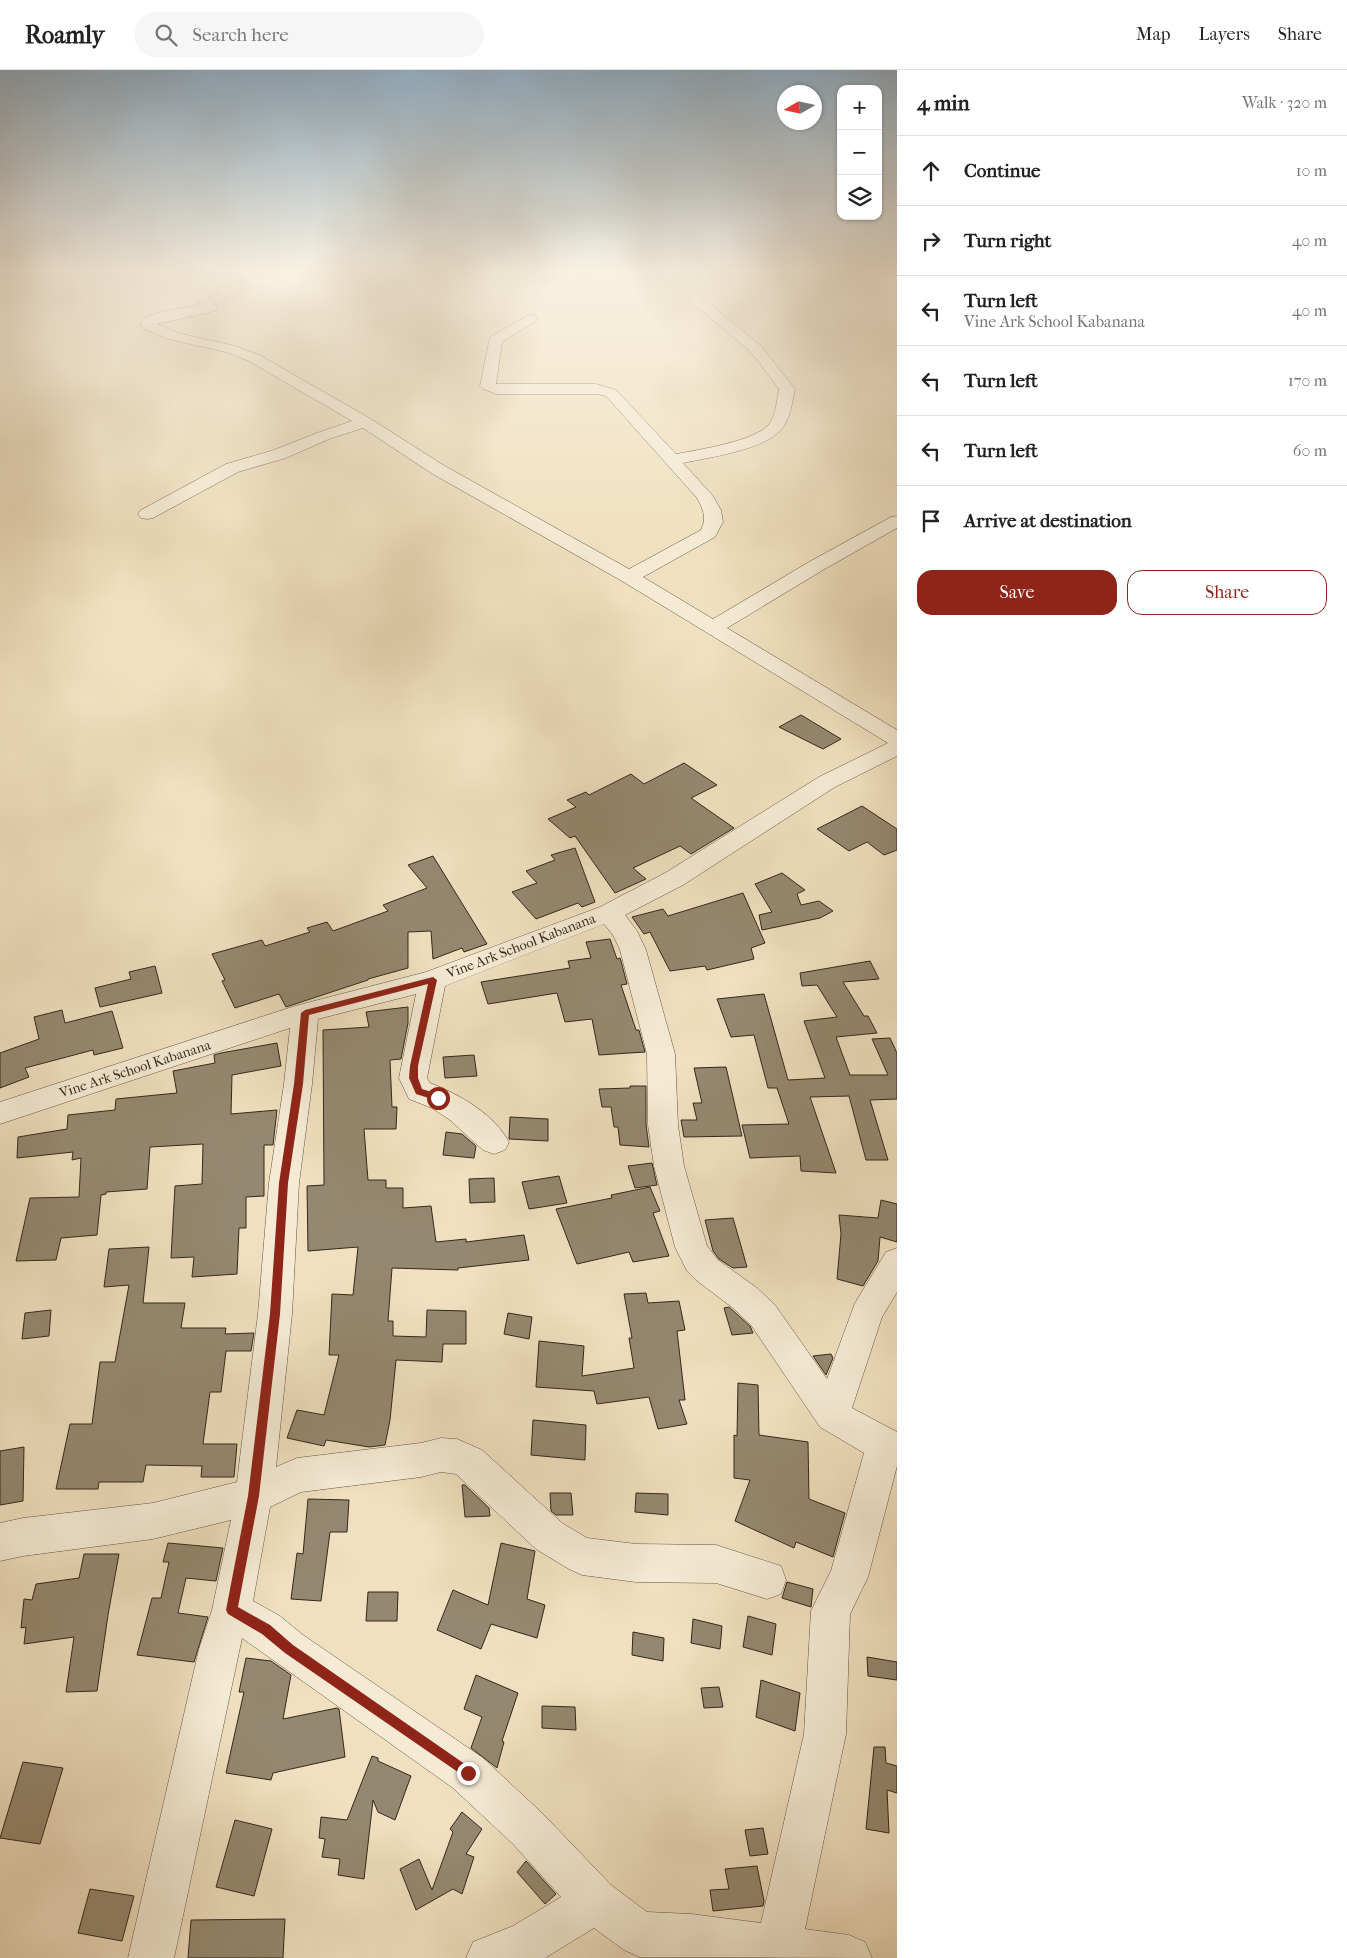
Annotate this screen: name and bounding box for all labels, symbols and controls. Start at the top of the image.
search box [134,12,484,57]
text: Roamly [25,21,104,49]
icon: search [152,21,180,49]
text: Search here [192,24,289,46]
text: Map [1136,24,1170,45]
text: Layers [1198,24,1250,45]
text: Share [1278,24,1322,45]
north arrow [777,85,822,130]
map controls [837,85,882,220]
button: + [837,85,882,130]
text: 4 min [917,91,970,115]
text: Walk · 320 m [1242,93,1327,112]
button: − [837,130,882,175]
icon: ahead [917,157,945,185]
text: Continue [964,160,1040,182]
text: 10 m [1296,161,1327,180]
button: layers [837,175,882,220]
icon: right [917,227,945,255]
text: Turn right [964,230,1051,252]
text: 40 m [1292,231,1327,250]
text: Turn left [964,290,1038,312]
icon: left [917,297,945,325]
text: 40 m [1292,301,1327,320]
text: Vine Ark School Kabanana [964,312,1145,331]
icon: left [917,367,945,395]
text: Turn left [964,370,1038,392]
text: 170 m [1288,371,1327,390]
icon: left [917,437,945,465]
text: Turn left [964,440,1038,462]
text: 60 m [1293,441,1327,460]
icon: arrive [917,507,945,535]
text: Arrive at destination [964,510,1132,532]
button: Save [917,570,1117,615]
button: Share [1127,570,1327,615]
street label: Vine Ark School Kabanana [443,910,598,983]
street label: Vine Ark School Kabanana [56,1036,213,1102]
route start [427,1087,450,1110]
route end [457,1762,480,1785]

